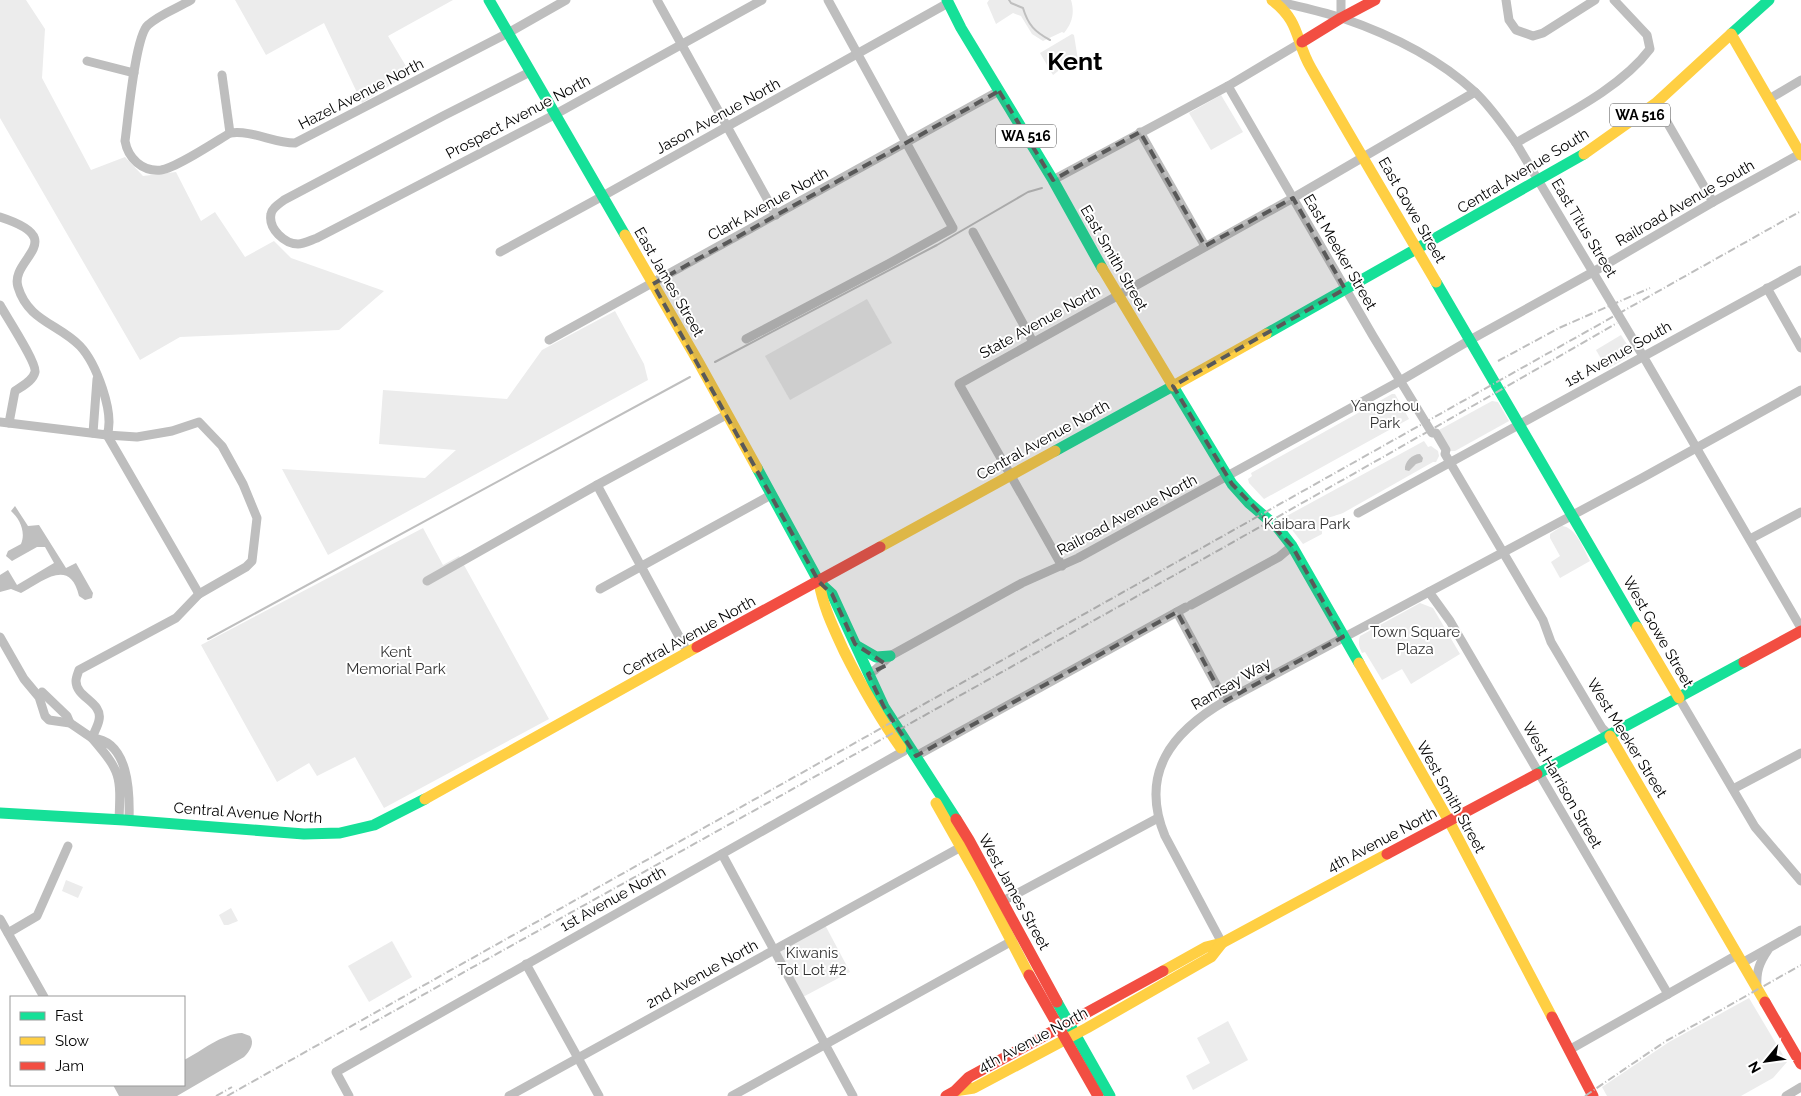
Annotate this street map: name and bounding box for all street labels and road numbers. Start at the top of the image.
street label: Hazel Avenue North [295,55,427,133]
street label: Prospect Avenue North [443,71,593,163]
street label: Jason Avenue North [653,74,783,158]
road number: WA 516 [1610,104,1670,126]
road number: WA 516 [996,124,1056,148]
street label: Central Avenue South [1454,125,1592,217]
street label: East Gowe Street [1374,154,1450,266]
street label: Railroad Avenue South [1612,156,1758,250]
street label: Clark Avenue North [705,163,831,245]
street label: East Titus Street [1547,175,1621,281]
street label: East Meeker Street [1300,191,1380,313]
street label: East Smith Street [1077,202,1151,314]
street label: East James Street [630,224,708,340]
street label: State Avenue North [977,281,1103,363]
street label: 1st Avenue South [1561,317,1675,391]
street label: Central Avenue North [973,396,1113,484]
street label: Railroad Avenue North [1054,470,1200,560]
street label: West Gowe Street [1619,573,1697,691]
street label: Central Avenue North [619,592,759,680]
street label: Ramsay Way [1188,654,1274,714]
street label: West Meeker Street [1583,675,1671,801]
street label: West Harrison Street [1518,719,1606,851]
street label: West Smith Street [1413,738,1489,856]
street label: Central Avenue North [173,799,323,827]
street label: 4th Avenue North [1324,804,1440,876]
street label: West James Street [975,831,1053,953]
street label: 1st Avenue North [557,863,669,935]
street label: 2nd Avenue North [643,936,761,1012]
street label: 4th Avenue North [975,1004,1091,1076]

